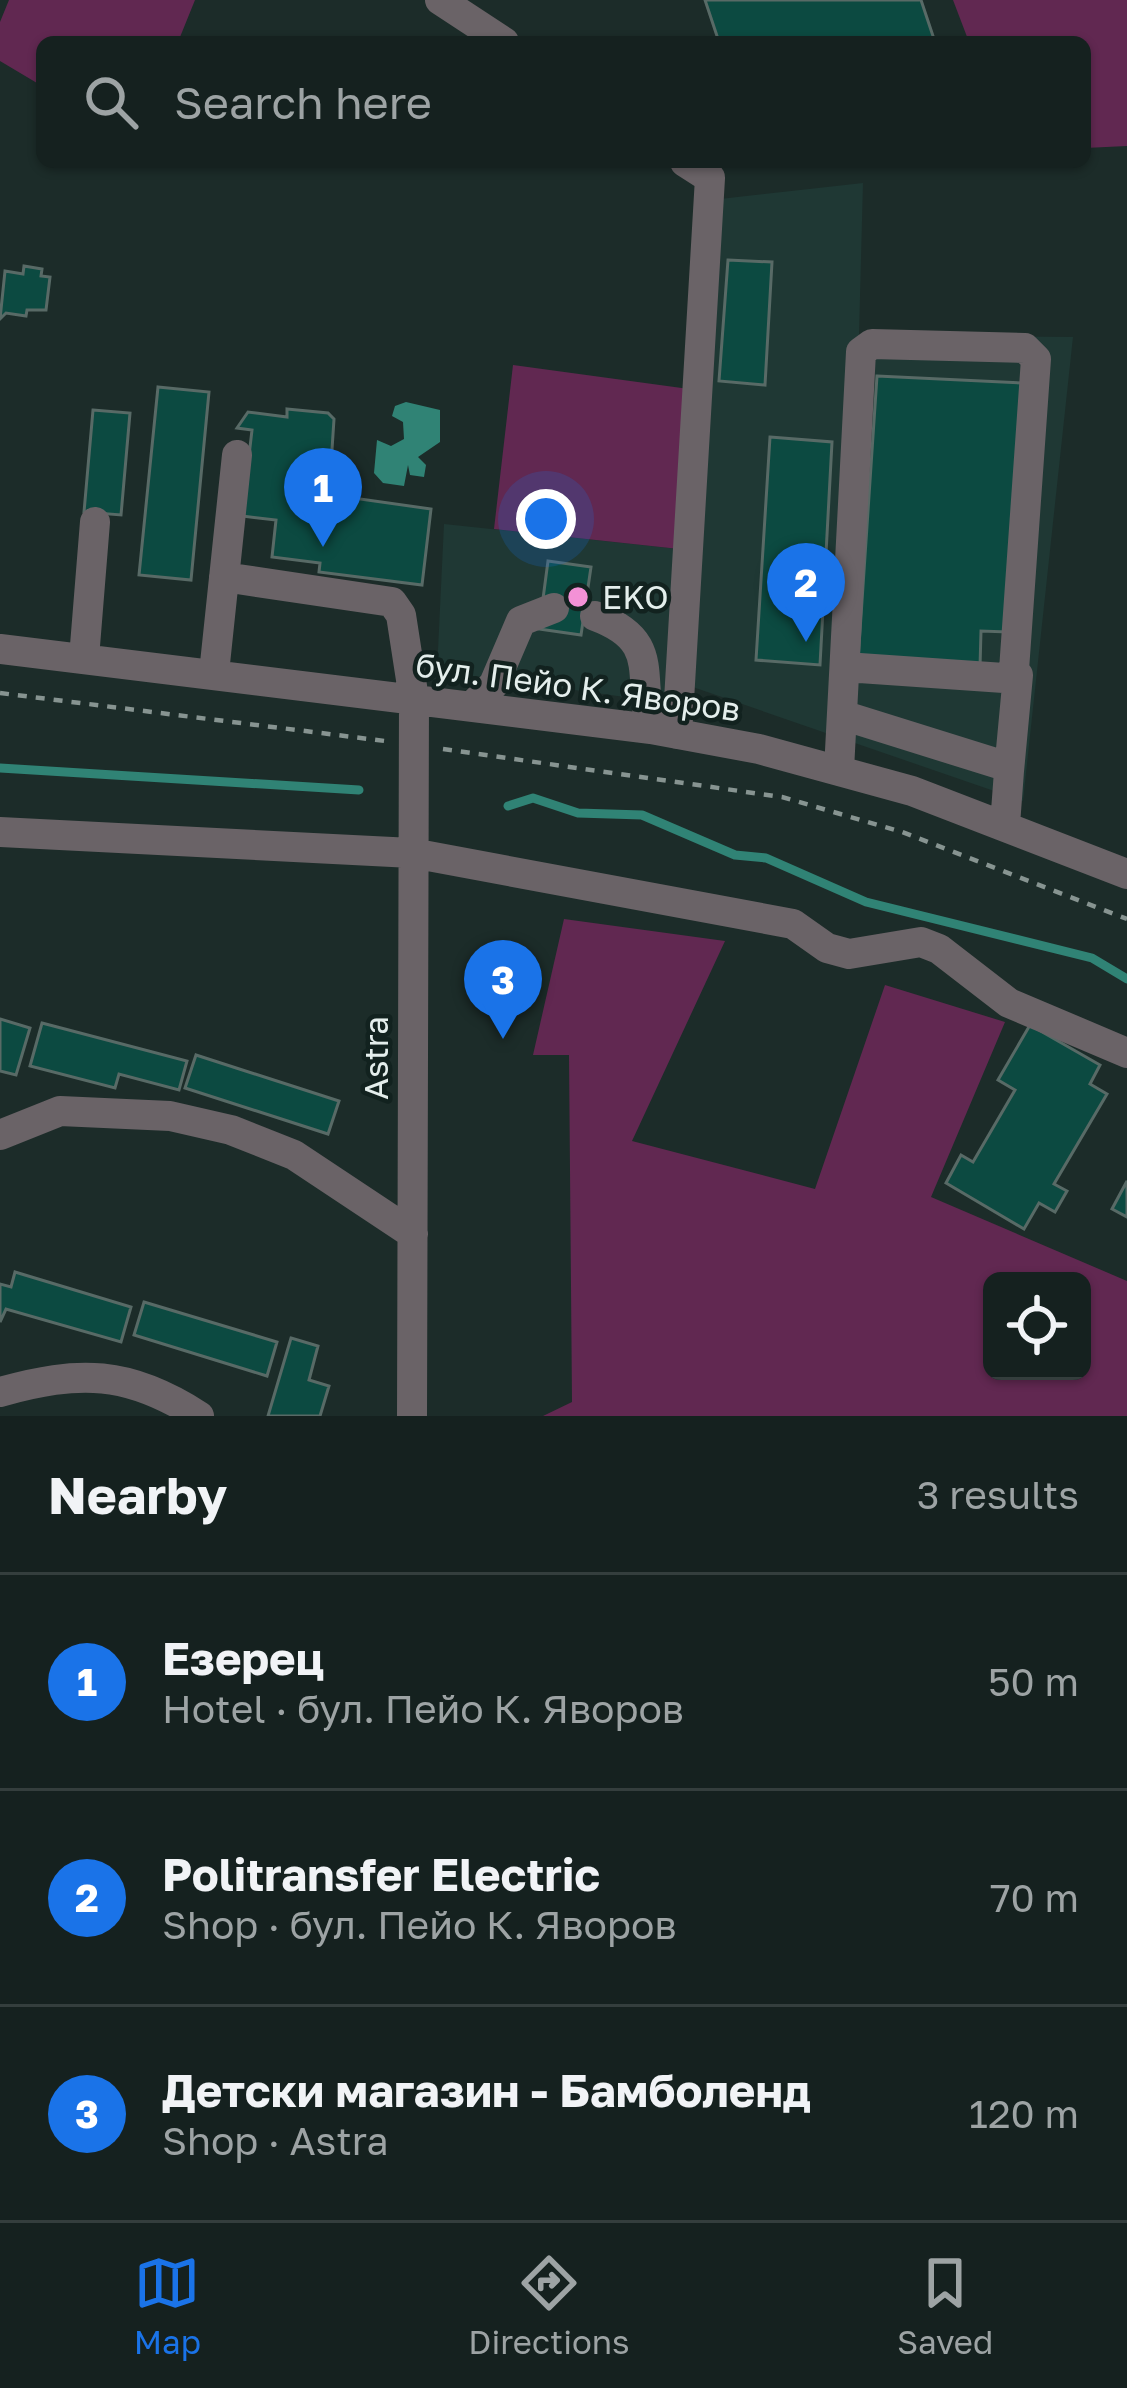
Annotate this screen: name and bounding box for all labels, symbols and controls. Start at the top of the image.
search box [36,36,1091,168]
icon: search [78,69,144,135]
text: Search here [174,75,432,129]
pin: 1 [284,448,362,547]
your location [516,489,576,549]
pin: 2 [767,543,845,642]
place label: EKO [602,577,669,616]
marker: EKO [565,584,591,610]
street label: бул. Пейо К. Яворов [413,644,743,729]
pin: 3 [464,940,542,1039]
street label: Astra [356,1016,395,1100]
map controls [983,1272,1091,1380]
button: locate [983,1272,1091,1380]
text: Nearby [48,1464,227,1525]
text: 3 results [917,1471,1079,1518]
text: Езерец [162,1631,324,1685]
text: 1 [77,1658,97,1705]
text: 50 m [988,1658,1079,1705]
text: Hotel · бул. Пейо К. Яворов [162,1685,684,1732]
text: Politransfer Electric [162,1847,600,1901]
text: 2 [75,1874,99,1921]
text: 70 m [990,1874,1079,1921]
text: Shop · бул. Пейо К. Яворов [162,1901,676,1948]
text: Детски магазин - Бамболенд [162,2063,811,2117]
text: 3 [75,2090,99,2137]
text: 120 m [969,2090,1079,2137]
text: Shop · Astra [162,2117,389,2164]
tab: Map [134,2250,201,2361]
tab: Directions [468,2250,630,2361]
tab: Saved [897,2250,993,2361]

